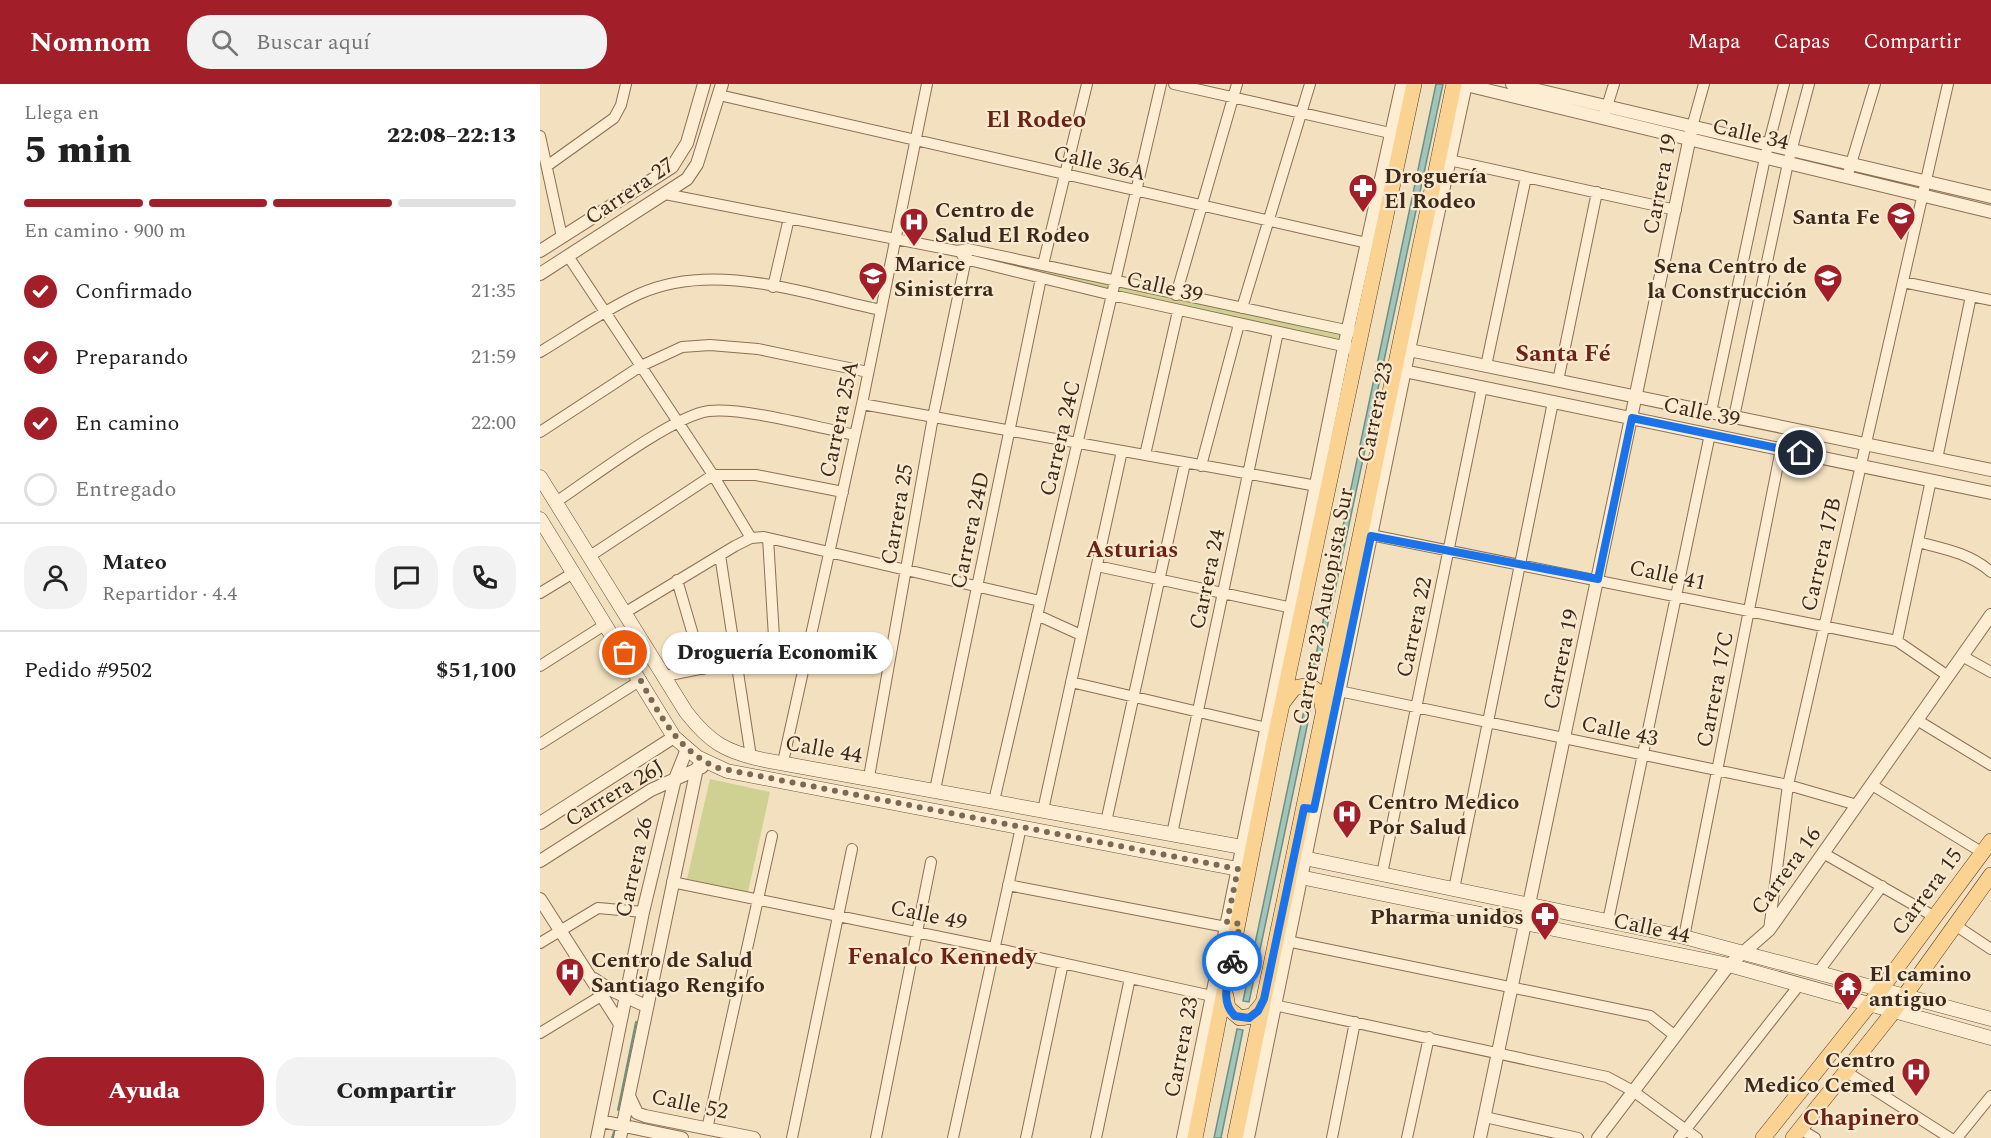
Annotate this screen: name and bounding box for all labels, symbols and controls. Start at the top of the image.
search box [187,15,607,69]
text: Nomnom [30,21,151,64]
icon: search [208,26,241,59]
text: Buscar aquí [256,26,370,59]
text: Mapa [1688,26,1741,58]
text: Capas [1774,26,1830,58]
text: Compartir [1863,26,1961,58]
text: Llega en [24,98,99,128]
district label: El Rodeo [986,102,1086,138]
street label: Calle 34 [1709,110,1792,159]
text: 22:08–22:13 [387,119,516,152]
text: 5 min [24,121,132,180]
street label: Carrera 19 [1635,131,1686,238]
street label: Calle 36A [1050,137,1149,190]
street label: Carrera 27 [578,149,681,233]
place label: Droguería El Rodeo [1384,160,1487,218]
pharmacy icon: Droguería El Rodeo [1347,172,1379,214]
place label: Centro de Salud El Rodeo [935,194,1089,252]
school or university icon: Santa Fe [1885,200,1917,242]
place label: Santa Fe [1793,201,1880,234]
hospital icon: Centro de Salud El Rodeo [898,206,930,248]
text: En camino · 900 m [24,216,186,246]
place label: Marice Sinisterra [894,248,994,306]
place label: Sena Centro de la Construcción [1647,250,1807,308]
school or university icon: Marice Sinisterra [857,260,889,302]
school or university icon: Sena Centro de la Construcción [1812,262,1844,304]
street label: Calle 39 [1123,263,1206,312]
icon: check [24,275,57,308]
text: Confirmado [75,275,192,308]
text: 21:35 [471,276,516,306]
district label: Santa Fé [1515,336,1611,372]
icon: check [24,341,57,374]
text: Preparando [75,341,188,374]
text: 21:59 [471,342,516,372]
street label: Carrera 25A [811,358,868,481]
street label: Carrera 23 [1349,359,1402,466]
street label: Carrera 24C [1031,377,1090,500]
street label: Calle 39 [1660,388,1743,437]
icon: check [24,407,57,440]
text: En camino [75,407,179,440]
text: 22:00 [471,408,516,438]
pin [1775,427,1826,478]
icon: home [1784,436,1817,469]
street label: Carrera 25 [872,461,923,567]
street label: Carrera 24D [942,469,999,592]
text: Entregado [75,473,176,506]
street label: Carrera 23 Autopista Sur [1284,485,1363,728]
street label: Carrera 17B [1792,494,1851,615]
street label: Carrera 24 [1181,526,1234,633]
district label: Asturias [1085,532,1179,568]
button: person [24,546,87,609]
text: Mateo [102,546,167,579]
button: chat [375,546,438,609]
button: phone [453,546,516,609]
street label: Calle 41 [1626,551,1709,600]
street label: Carrera 22 [1388,574,1441,681]
text: Repartidor · 4.4 [102,579,237,609]
street label: Carrera 19 [1535,606,1588,713]
pin [599,627,650,678]
street label: Carrera 17C [1688,628,1743,750]
callout: Droguería EconomiK [661,632,892,674]
icon: bag [608,636,641,669]
text: Droguería EconomiK [677,638,878,668]
text: Pedido #9502 [24,654,152,687]
text: $51,100 [436,654,516,687]
street label: Calle 43 [1578,707,1661,756]
street label: Calle 44 [783,726,865,772]
street label: Carrera 26J [559,751,671,836]
place label: Centro Medico Por Salud [1368,786,1519,844]
hospital icon: Centro Medico Por Salud [1331,798,1363,840]
street label: Carrera 26 [607,814,662,921]
street label: Carrera 16 [1743,820,1830,922]
street label: Carrera 15 [1883,841,1971,943]
street label: Calle 49 [887,891,970,940]
pharmacy icon: Pharma unidos [1529,900,1561,942]
place label: Pharma unidos [1370,901,1524,934]
street label: Calle 44 [1610,904,1693,953]
courier [1202,931,1262,991]
district label: Fenalco Kennedy [847,939,1038,975]
place label: Centro de Salud Santiago Rengifo [591,944,765,1002]
icon: bike [1216,945,1249,978]
hospital icon: Centro de Salud Santiago Rengifo [554,956,586,998]
place label: El camino antiguo [1869,958,1971,1016]
temple icon: El camino antiguo [1832,970,1864,1012]
street label: Carrera 23 [1156,994,1207,1101]
place label: Centro Medico Cemed [1743,1044,1895,1102]
hospital icon: Centro Medico Cemed [1900,1056,1932,1098]
button: Ayuda [24,1057,264,1126]
button: Compartir [276,1057,516,1126]
street label: Calle 52 [648,1080,731,1129]
district label: Chapinero [1803,1100,1919,1136]

